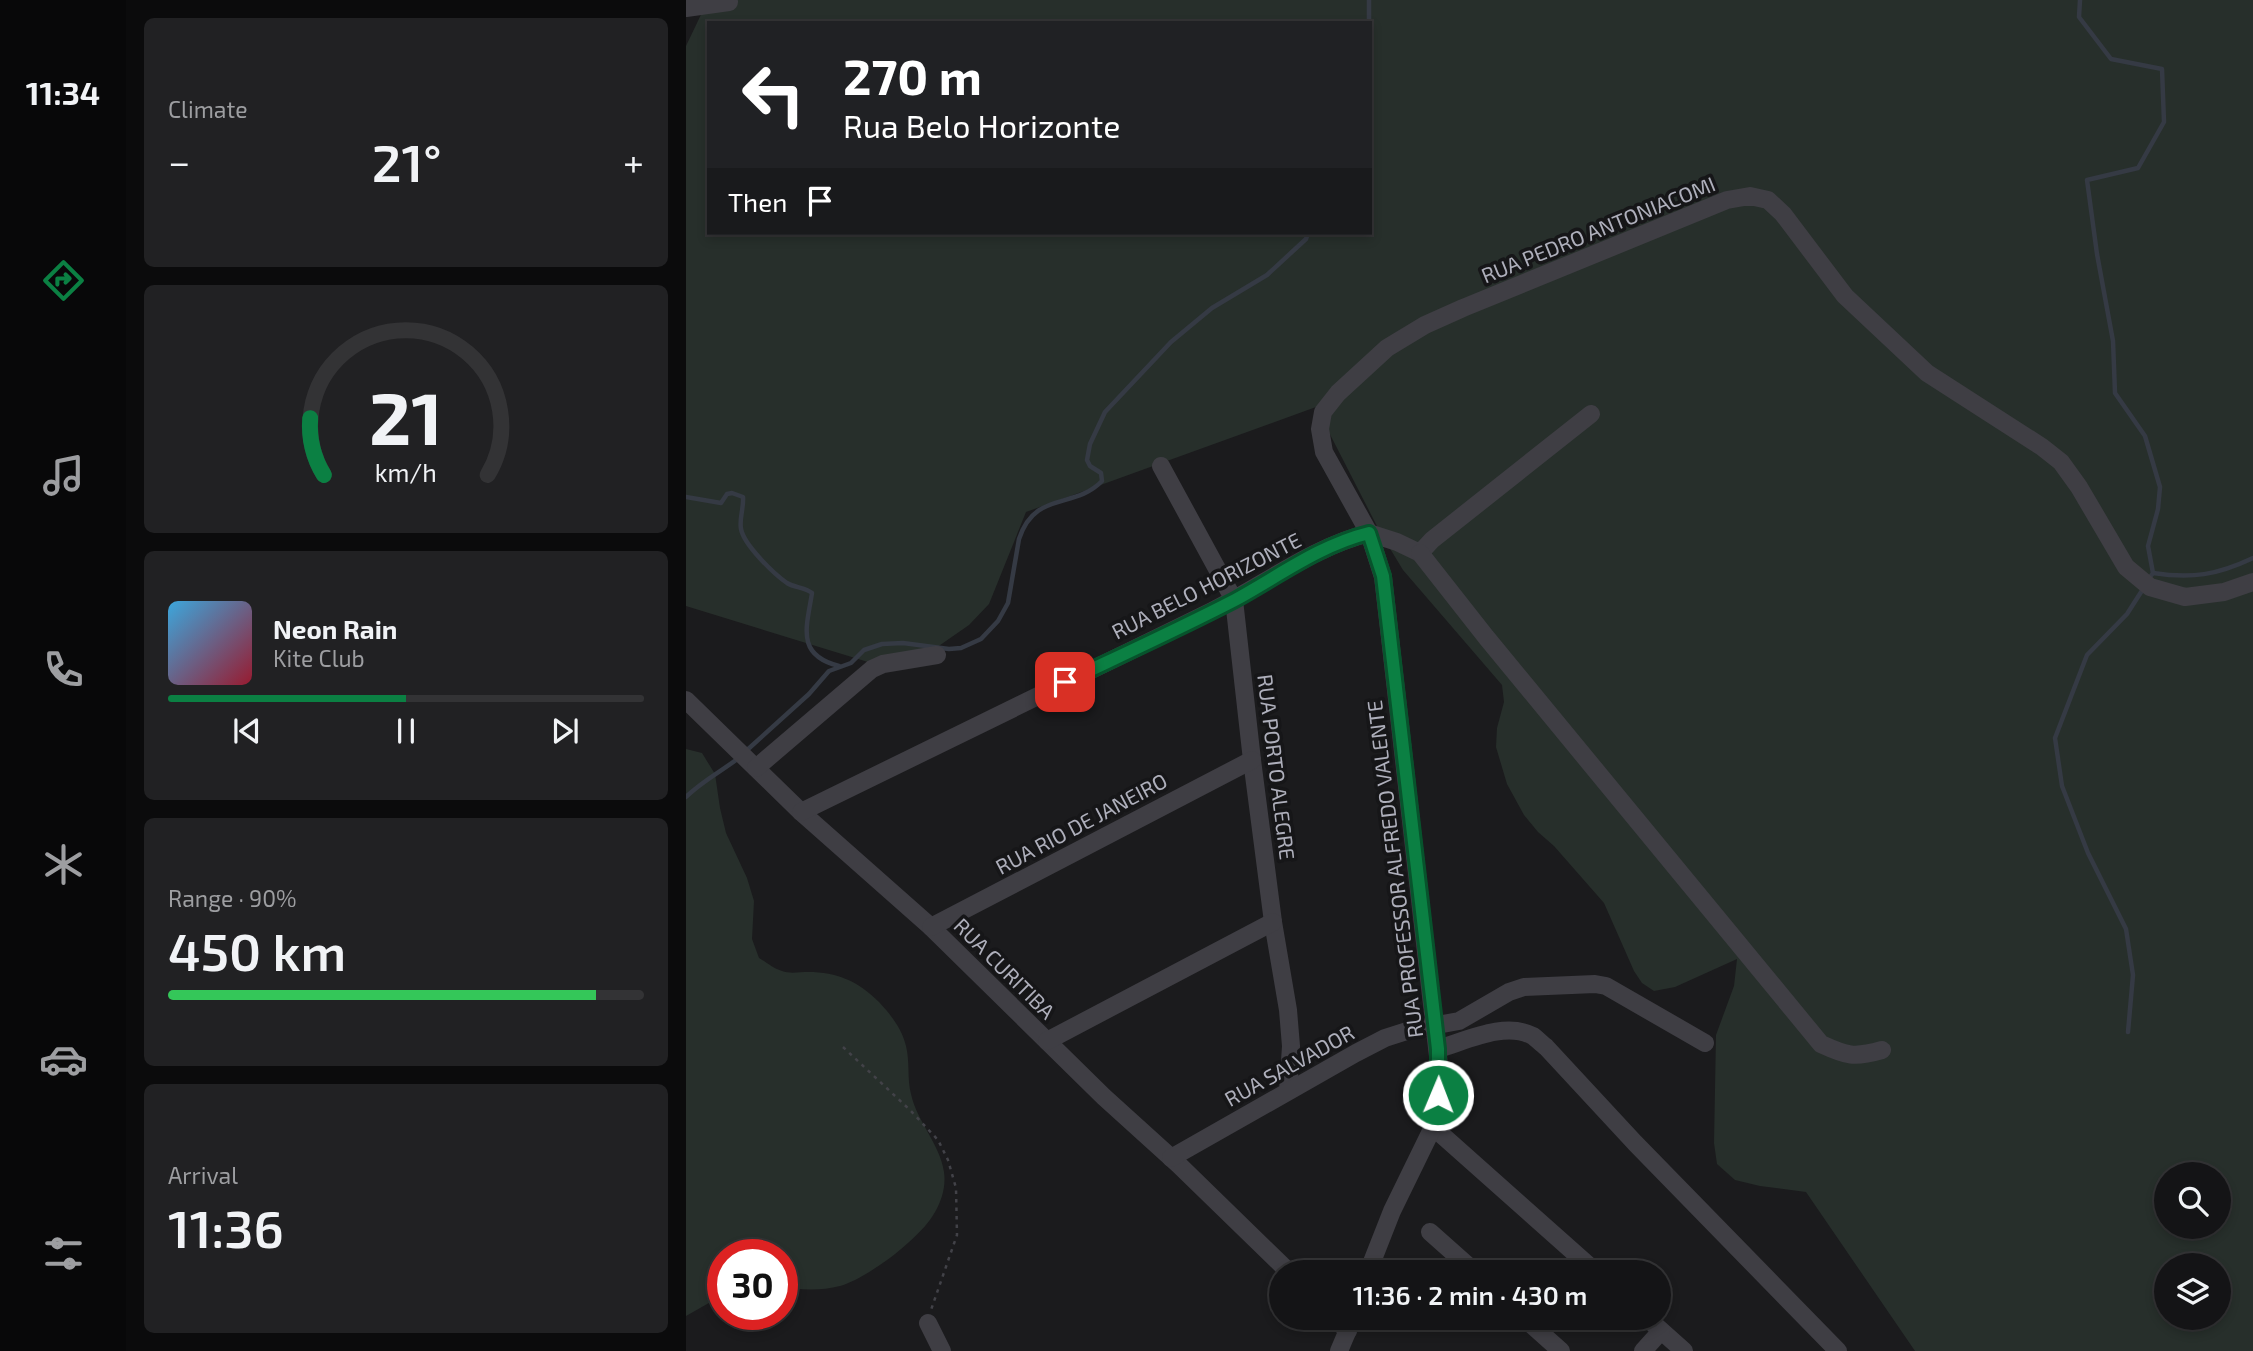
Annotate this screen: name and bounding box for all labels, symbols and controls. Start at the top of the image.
text: 270 m [843,46,982,105]
icon: left [728,49,819,140]
text: 11:34 [26,73,100,111]
text: Climate [168,95,248,123]
text: Rua Belo Horizonte [843,106,1120,144]
text: 21° [372,130,442,192]
text: − [168,138,190,184]
text: + [623,138,644,184]
street label: RUA PEDRO ANTONIACOMI [1477,171,1719,287]
icon: arrive [801,182,839,220]
text: Then [728,186,787,217]
icon: directions [39,256,88,305]
text: 21 [369,372,443,460]
icon: music [39,451,88,500]
text: km/h [375,457,437,487]
street label: RUA BELO HORIZONTE [1107,526,1305,644]
text: Neon Rain [273,613,397,644]
text: Kite Club [273,644,365,672]
icon: phone [39,645,88,694]
pin [1035,652,1095,712]
icon: arrive [1046,663,1084,701]
street label: RUA PORTO ALEGRE [1253,673,1301,861]
street label: RUA PROFESSOR ALFREDO VALENTE [1361,699,1427,1039]
icon: previous [228,712,266,750]
icon: pause [387,712,425,750]
icon: next [546,712,584,750]
street label: RUA RIO DE JANEIRO [991,767,1171,879]
icon: climate [39,840,88,889]
text: Range · 90% [168,884,297,912]
street label: RUA CURITIBA [949,912,1061,1024]
text: 450 km [168,919,346,981]
street label: RUA SALVADOR [1220,1019,1358,1111]
icon: car [39,1035,88,1084]
position arrow [1401,1058,1475,1132]
text: Arrival [168,1161,238,1189]
map controls [2154,1162,2231,1330]
button: search [2154,1162,2231,1239]
text: 11:36 [168,1196,284,1258]
icon: filters [39,1229,88,1278]
speed limit sign: 30 [707,1239,798,1330]
button: layers [2154,1253,2231,1330]
text: 11:36 · 2 min · 430 m [1353,1279,1587,1310]

